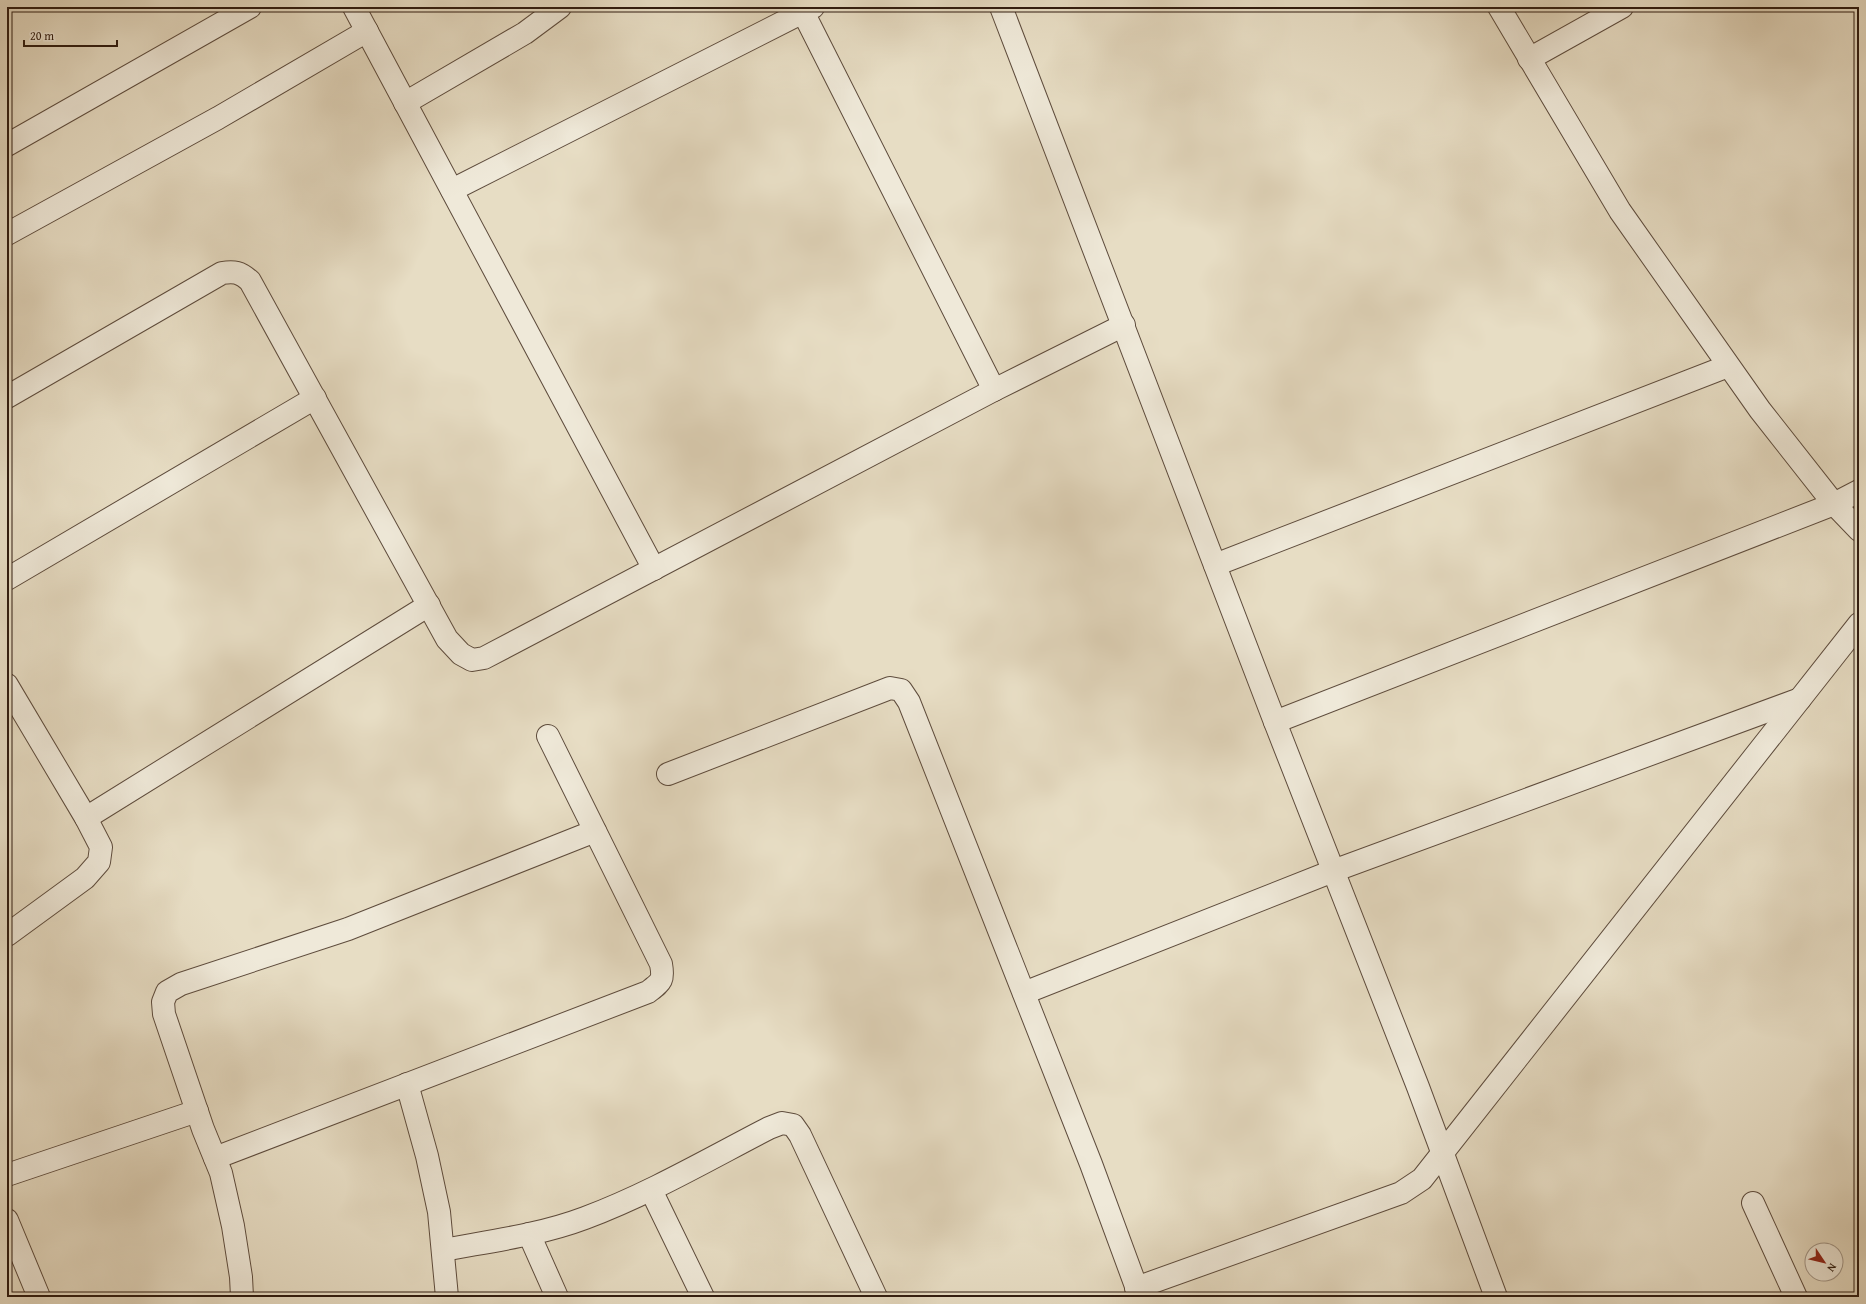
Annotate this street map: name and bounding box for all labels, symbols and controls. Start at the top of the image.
scale bar [24,22,117,48]
text: 20 m [30,27,54,44]
north arrow [1804,1242,1844,1282]
text: N [1823,1260,1841,1276]

